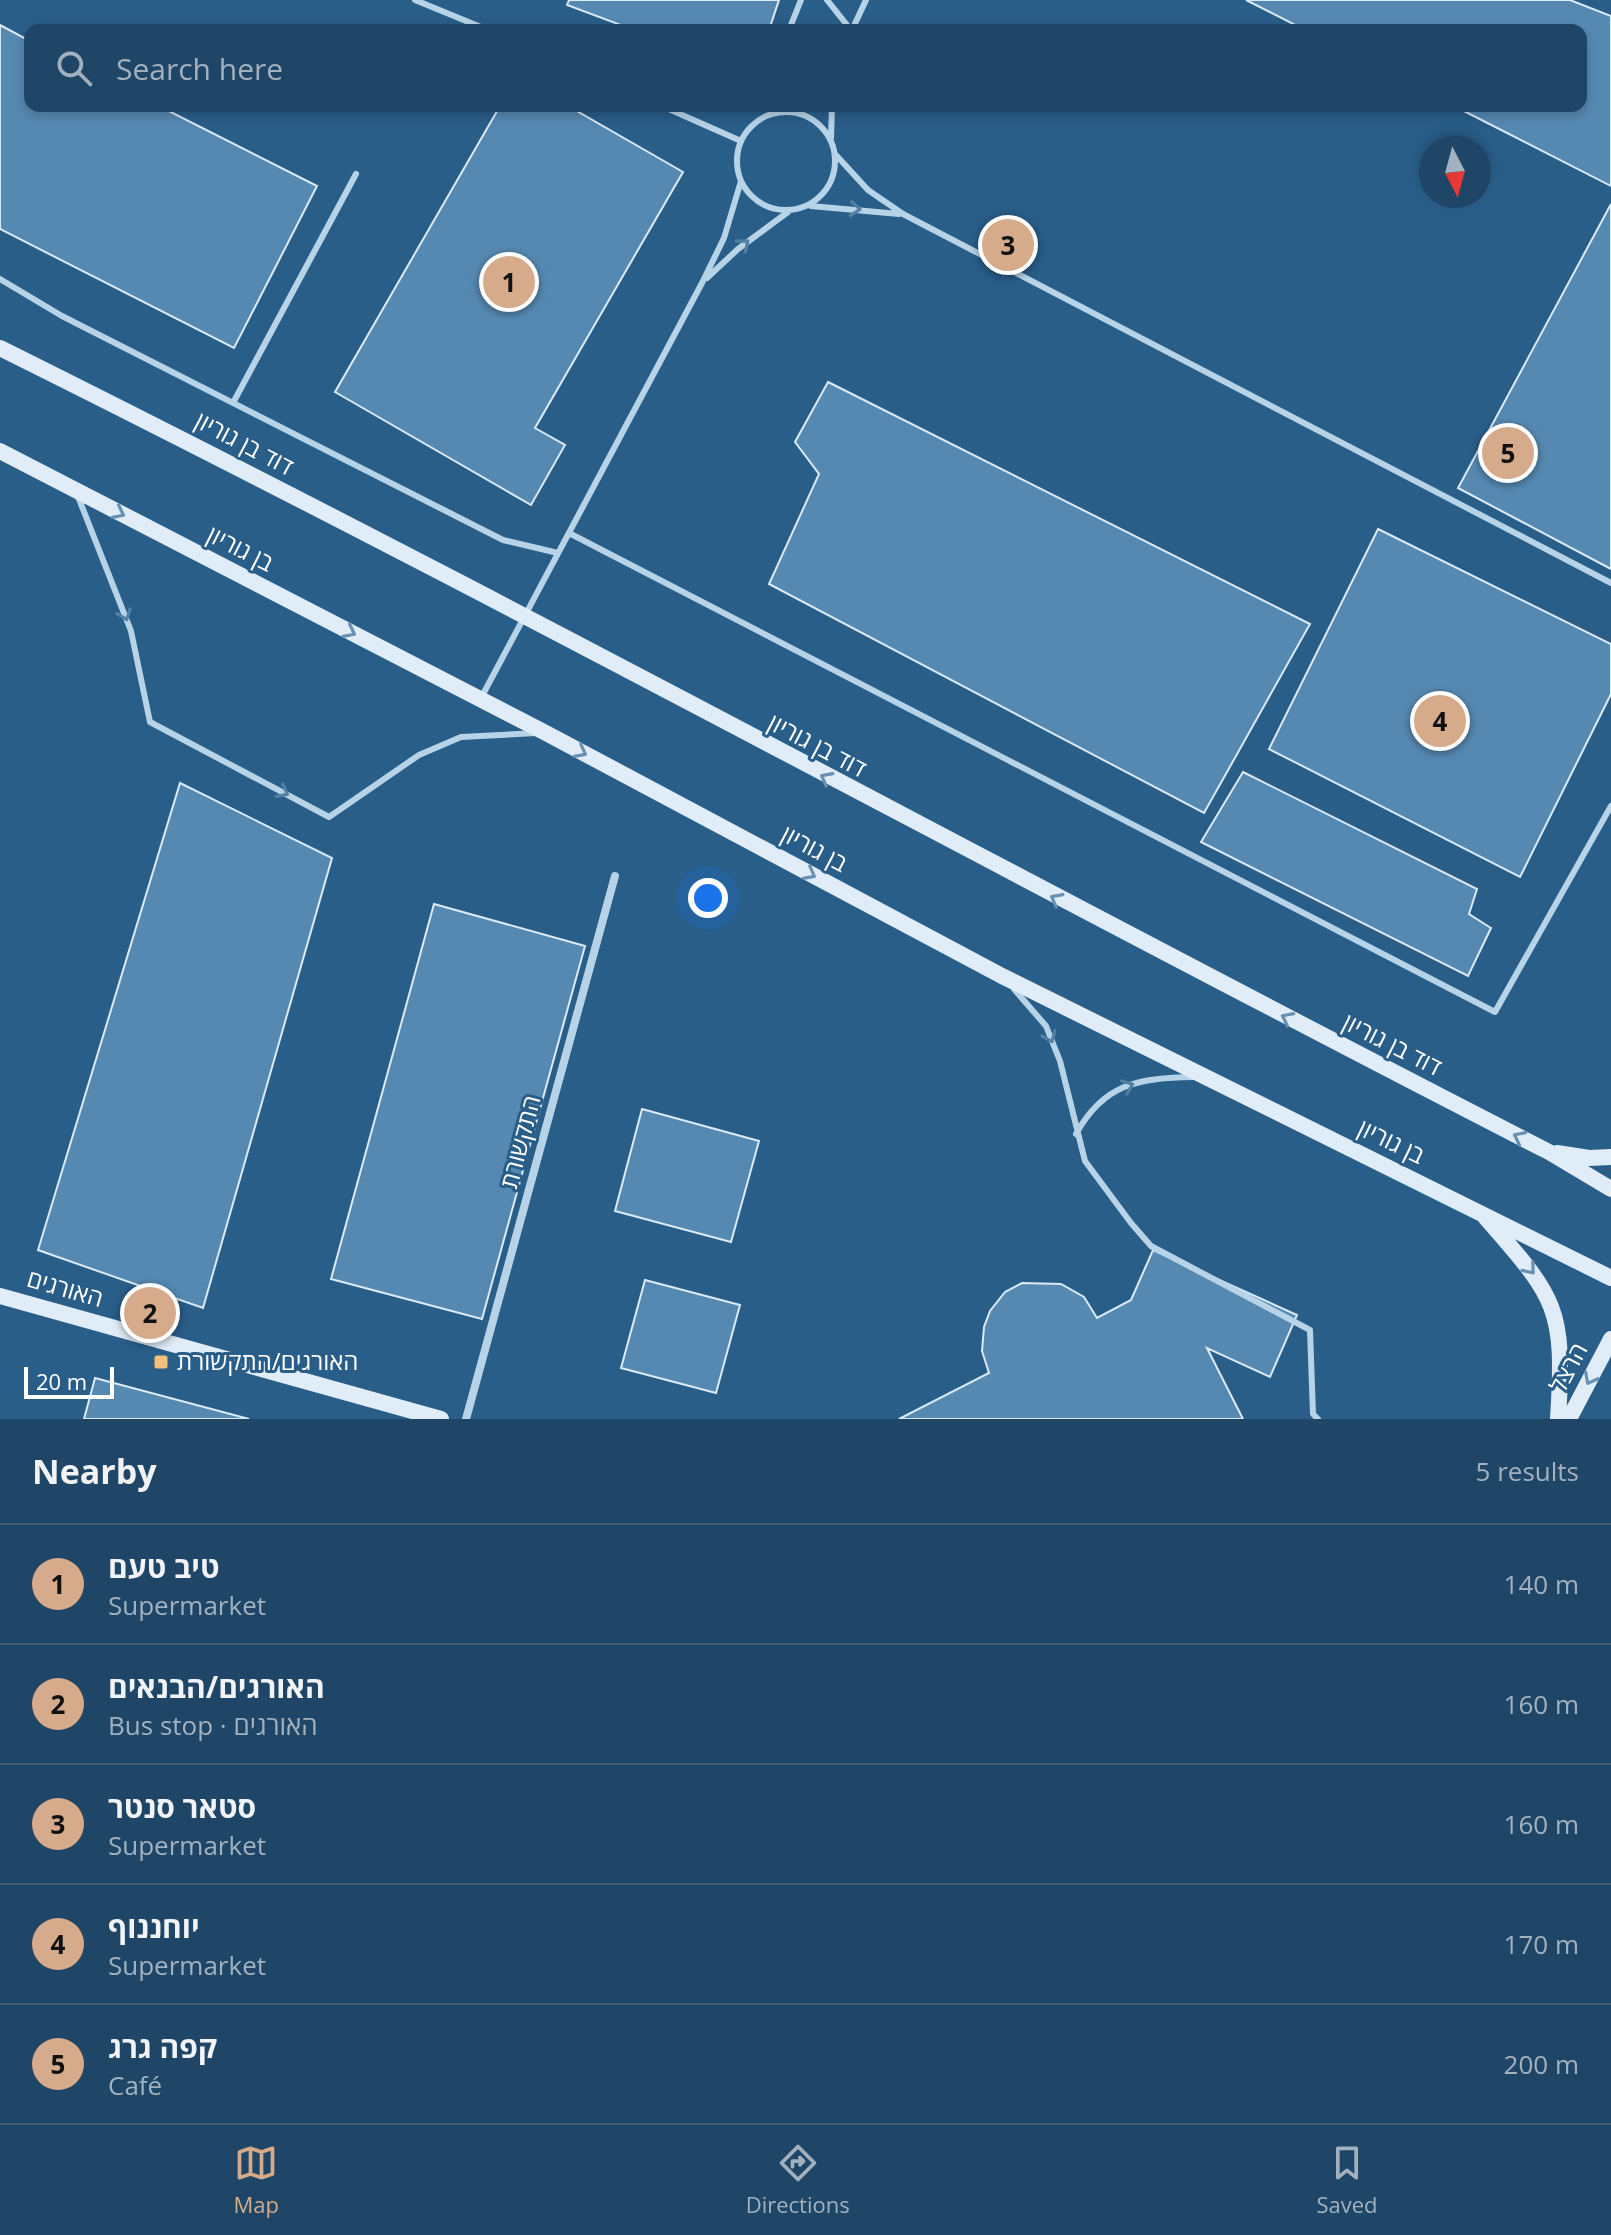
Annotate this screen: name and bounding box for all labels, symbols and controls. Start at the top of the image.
search box [24,24,1587,112]
icon: search [52,46,96,90]
text: Search here [116,48,283,89]
north arrow [1419,136,1491,208]
one-way arrow [849,200,862,217]
pin: 3 [982,215,1034,275]
one-way arrow [734,239,749,254]
pin: 1 [483,252,535,312]
street label: דוד בן גוריון [190,403,300,482]
pin: 5 [1482,423,1534,483]
one-way arrow [110,504,125,519]
street label: בן גוריון [202,517,280,579]
one-way arrow [115,608,132,622]
one-way arrow [341,623,356,638]
pin: 4 [1414,691,1466,751]
street label: דוד בן גוריון [763,705,873,784]
one-way arrow [572,742,586,758]
one-way arrow [820,772,835,787]
one-way arrow [275,783,290,798]
street label: בן גוריון [776,817,854,879]
one-way arrow [802,865,817,880]
your location [688,878,728,918]
one-way arrow [1050,893,1065,908]
street label: דוד בן גוריון [1338,1005,1448,1083]
one-way arrow [1281,1013,1296,1028]
one-way arrow [1040,1029,1056,1043]
one-way arrow [1121,1079,1135,1096]
street label: התקשורת [491,1092,548,1192]
street label: בן גוריון [1353,1110,1431,1171]
one-way arrow [1512,1131,1527,1146]
one-way arrow [1520,1260,1535,1274]
street label: האורגים [24,1261,107,1314]
pin: 2 [124,1283,176,1343]
street label: הרצל [1541,1337,1594,1398]
place label: האורגים/התקשורת [177,1344,358,1377]
marker: האורגים/התקשורת [152,1353,170,1371]
scale bar [24,1363,114,1399]
text: 20 m [36,1366,87,1396]
one-way arrow [1584,1371,1599,1385]
text: Nearby [32,1448,157,1494]
text: 5 results [1476,1453,1579,1489]
text: טיב טעם [108,1546,219,1587]
text: 1 [51,1566,65,1602]
text: 140 m [1504,1566,1579,1602]
text: Supermarket [108,1587,266,1623]
text: האורגים/הבנאים [108,1666,325,1707]
text: 2 [51,1686,65,1722]
text: 160 m [1504,1686,1579,1722]
text: Bus stop · האורגים [108,1707,318,1743]
text: סטאר סנטר [108,1786,256,1827]
text: 3 [51,1806,65,1842]
text: 160 m [1504,1806,1579,1842]
text: Supermarket [108,1827,266,1863]
text: יוחננוף [108,1906,200,1947]
text: 4 [51,1926,65,1962]
text: 170 m [1504,1926,1579,1962]
text: Supermarket [108,1947,266,1983]
text: קפה גרג [108,2026,217,2067]
text: 5 [51,2046,65,2082]
text: 200 m [1504,2046,1579,2082]
text: Café [108,2067,162,2103]
tab: Map [233,2141,279,2219]
tab: Directions [746,2141,850,2219]
tab: Saved [1316,2141,1378,2219]

